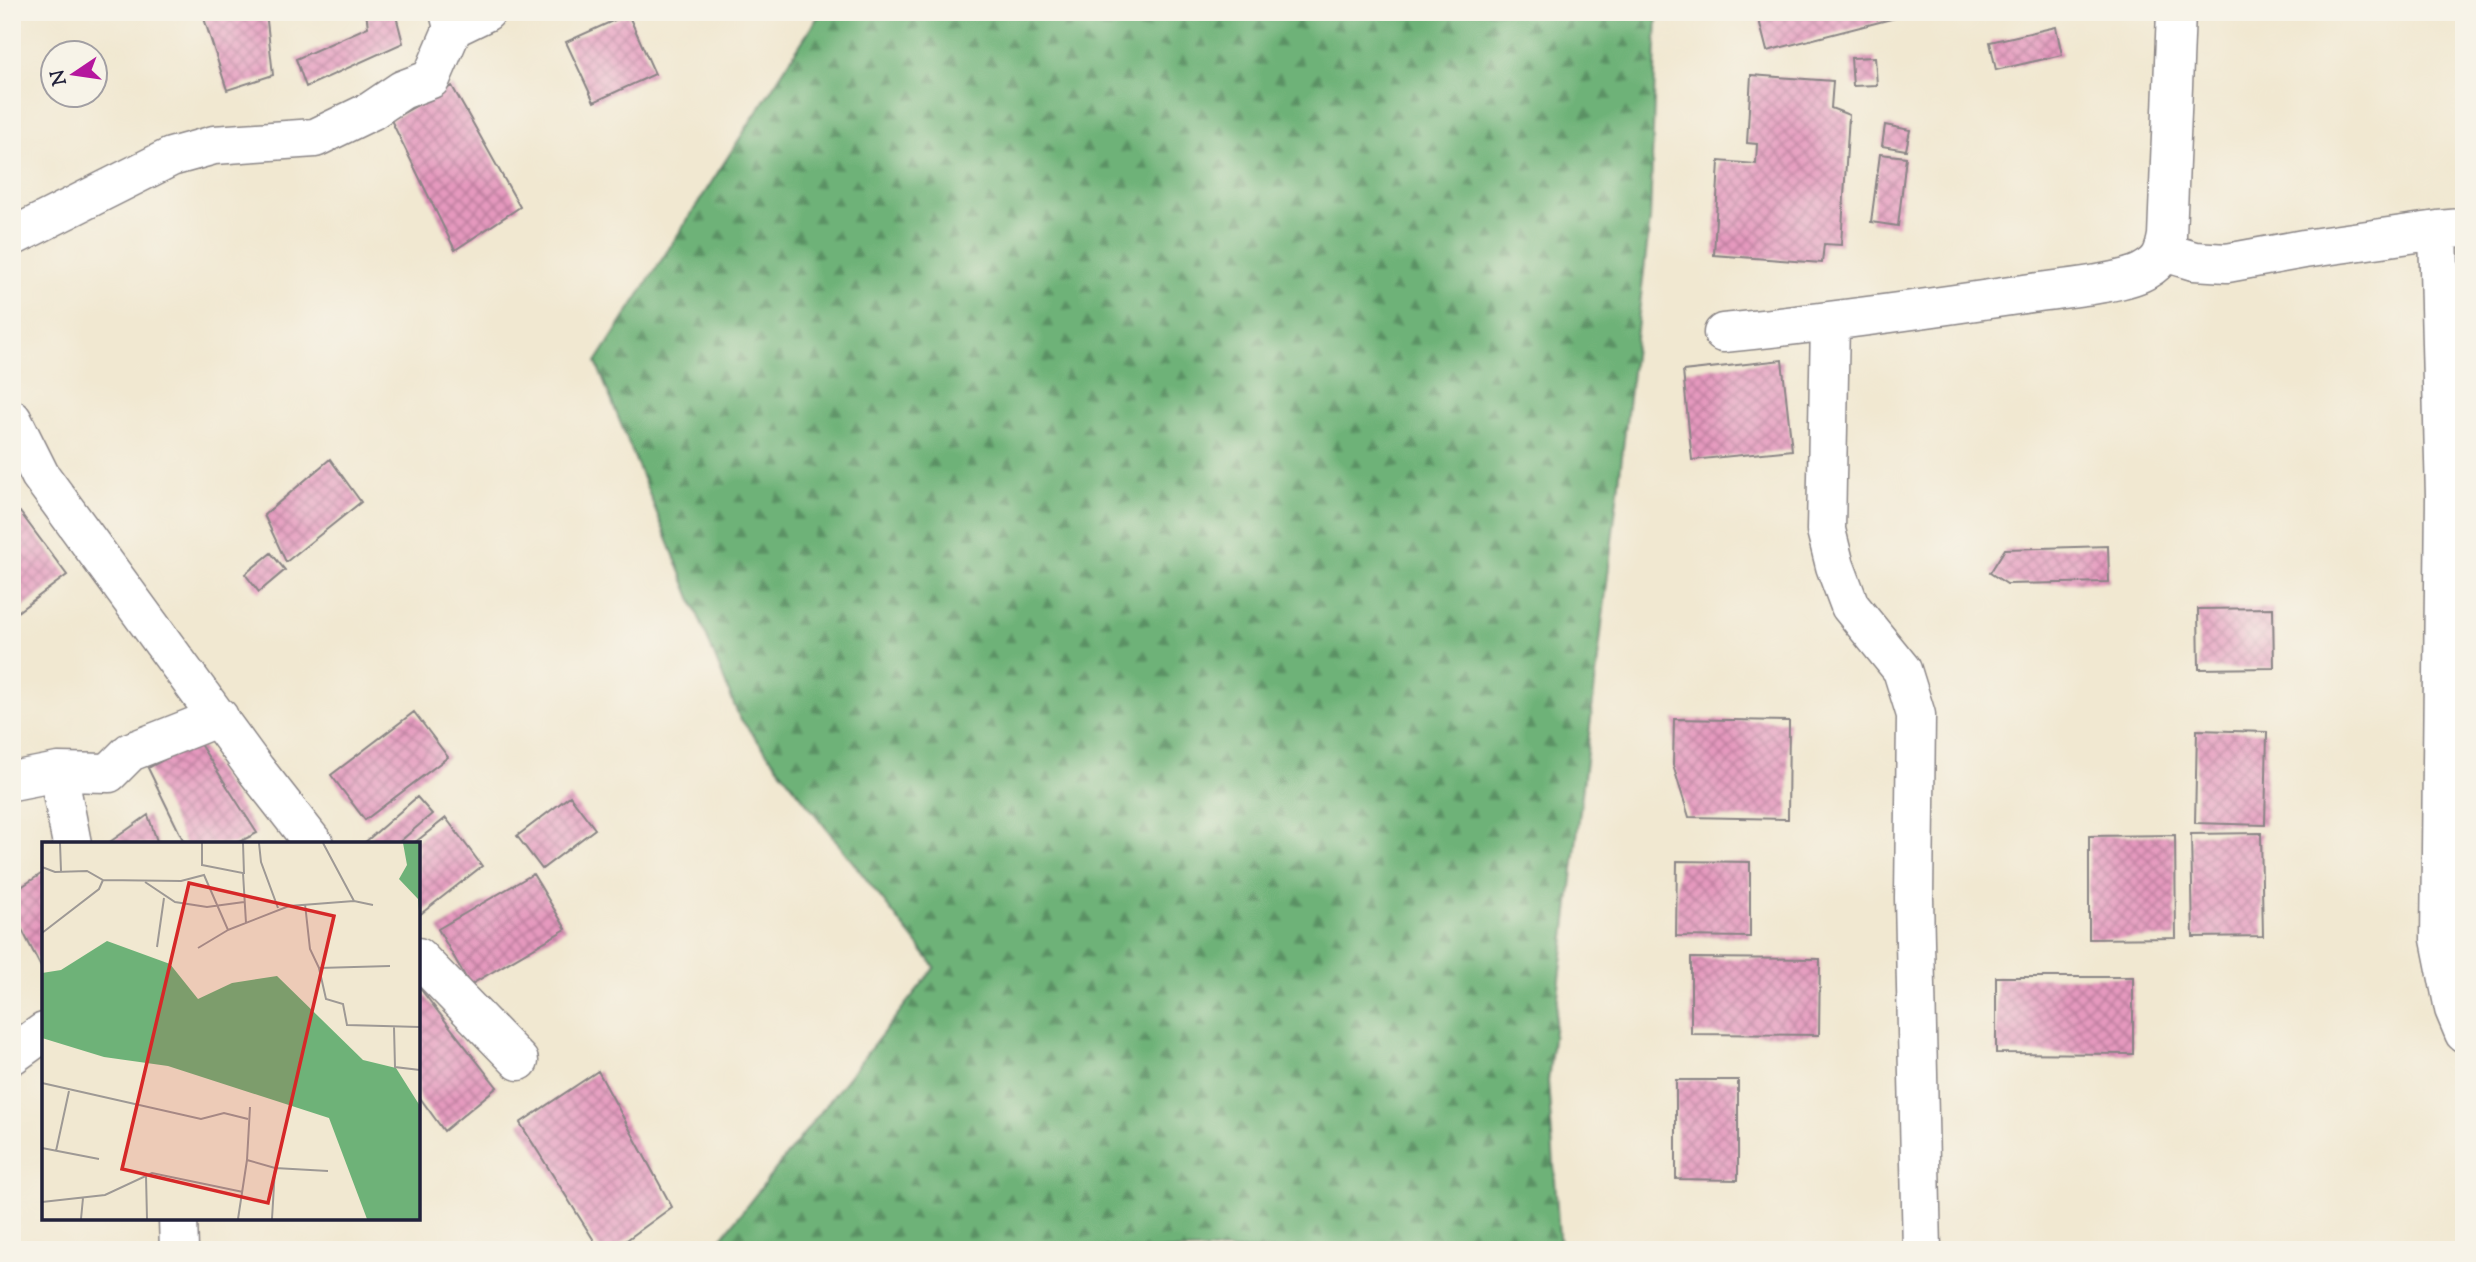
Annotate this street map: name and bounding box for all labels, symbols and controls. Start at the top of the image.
north arrow [38,38,108,108]
text: N [45,67,75,88]
inset map [42,842,420,1220]

